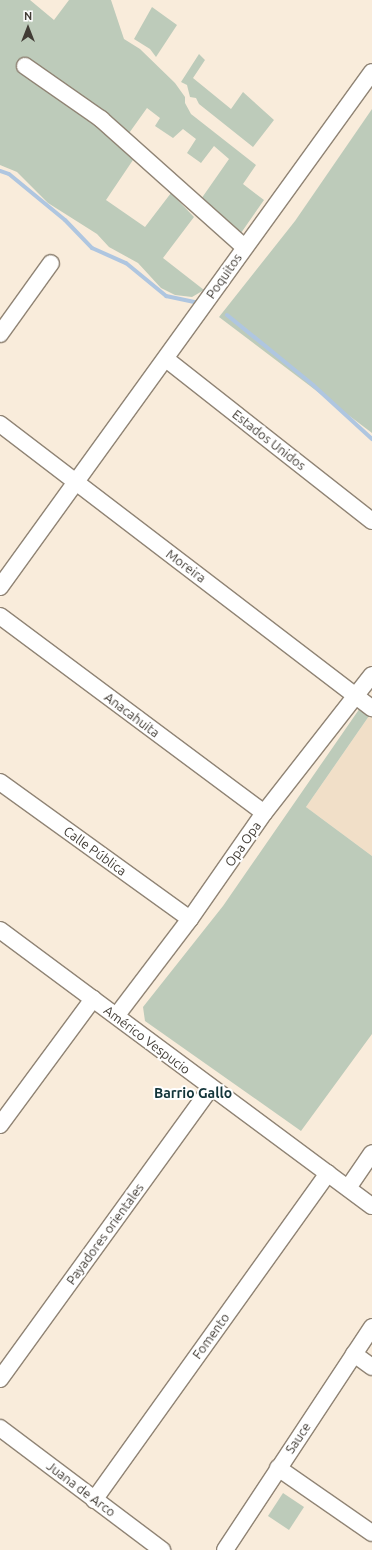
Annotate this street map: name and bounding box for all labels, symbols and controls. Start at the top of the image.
north arrow [8,8,48,48]
text: N [24,10,32,22]
street label: Poquitos [203,250,245,302]
street label: Estados Unidos [229,407,309,473]
street label: Moreira [163,546,209,586]
street label: Anacahuita [101,689,163,741]
street label: Opa Opa [222,818,264,870]
street label: Calle Pública [61,823,129,879]
street label: Américo Vespucio [101,1002,193,1078]
district label: Barrio Gallo [154,1085,232,1101]
street label: Payadores orientales [63,1180,147,1288]
street label: Fomento [189,1310,233,1362]
street label: Sauce [282,1419,314,1457]
street label: Juana de Arco [43,1458,119,1520]

